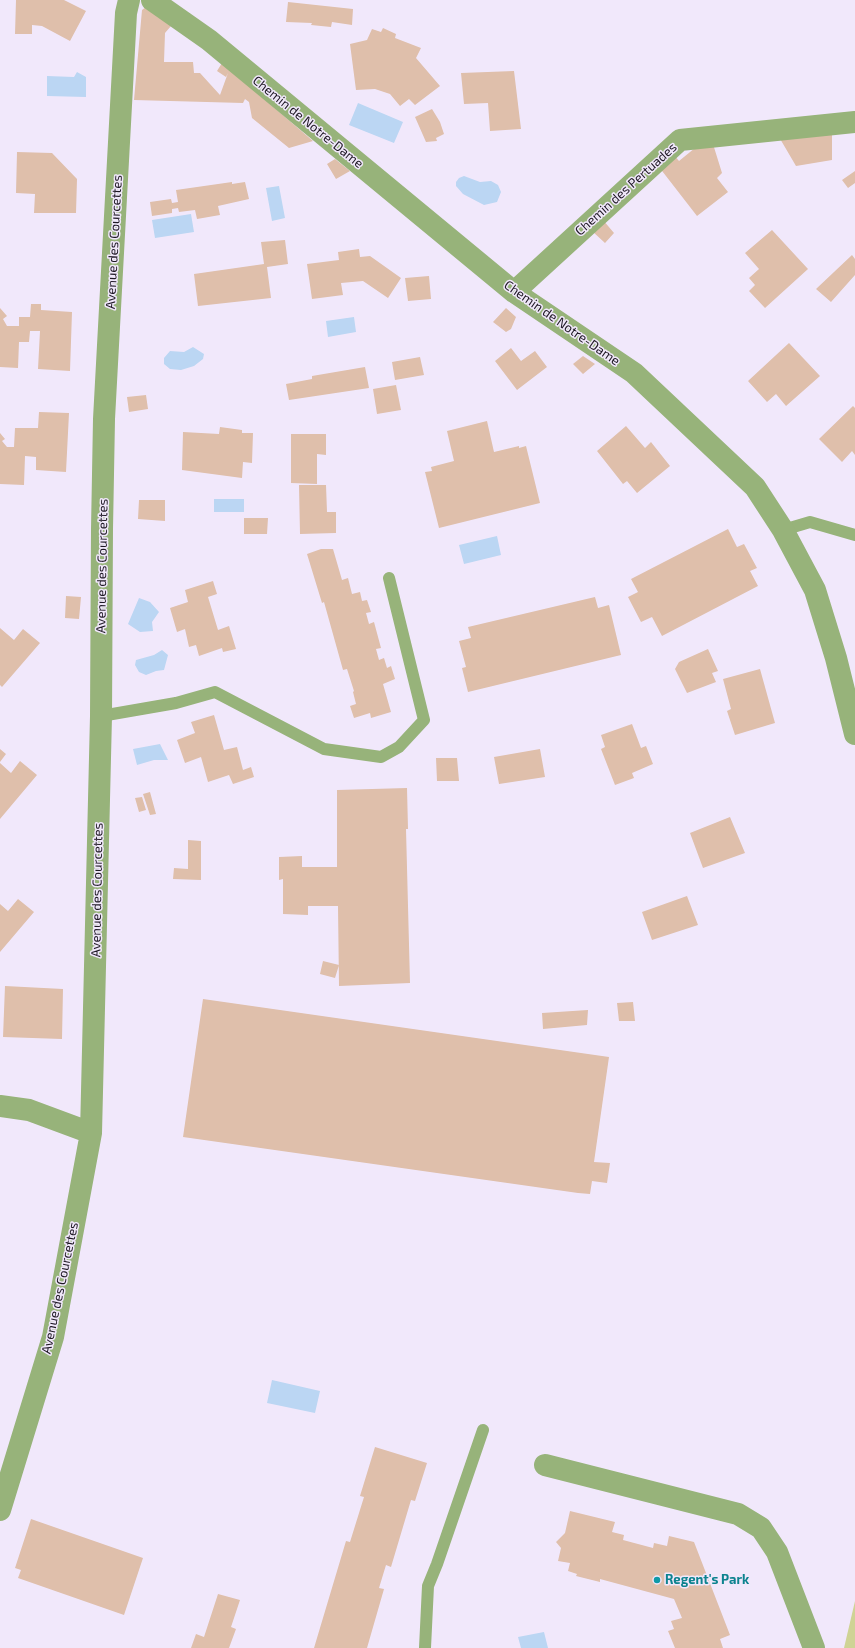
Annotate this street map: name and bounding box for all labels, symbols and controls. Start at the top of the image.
street label: Chemin de Notre-Dame [250,73,366,171]
street label: Chemin des Pertuades [572,139,680,239]
street label: Avenue des Courcettes [103,174,125,310]
street label: Chemin de Notre-Dame [501,277,623,369]
street label: Avenue des Courcettes [93,499,111,633]
street label: Avenue des Courcettes [88,823,106,957]
street label: Avenue des Courcettes [38,1221,82,1355]
place label: Regent's Park [665,1572,749,1588]
marker: Regent's Park [652,1575,662,1585]

